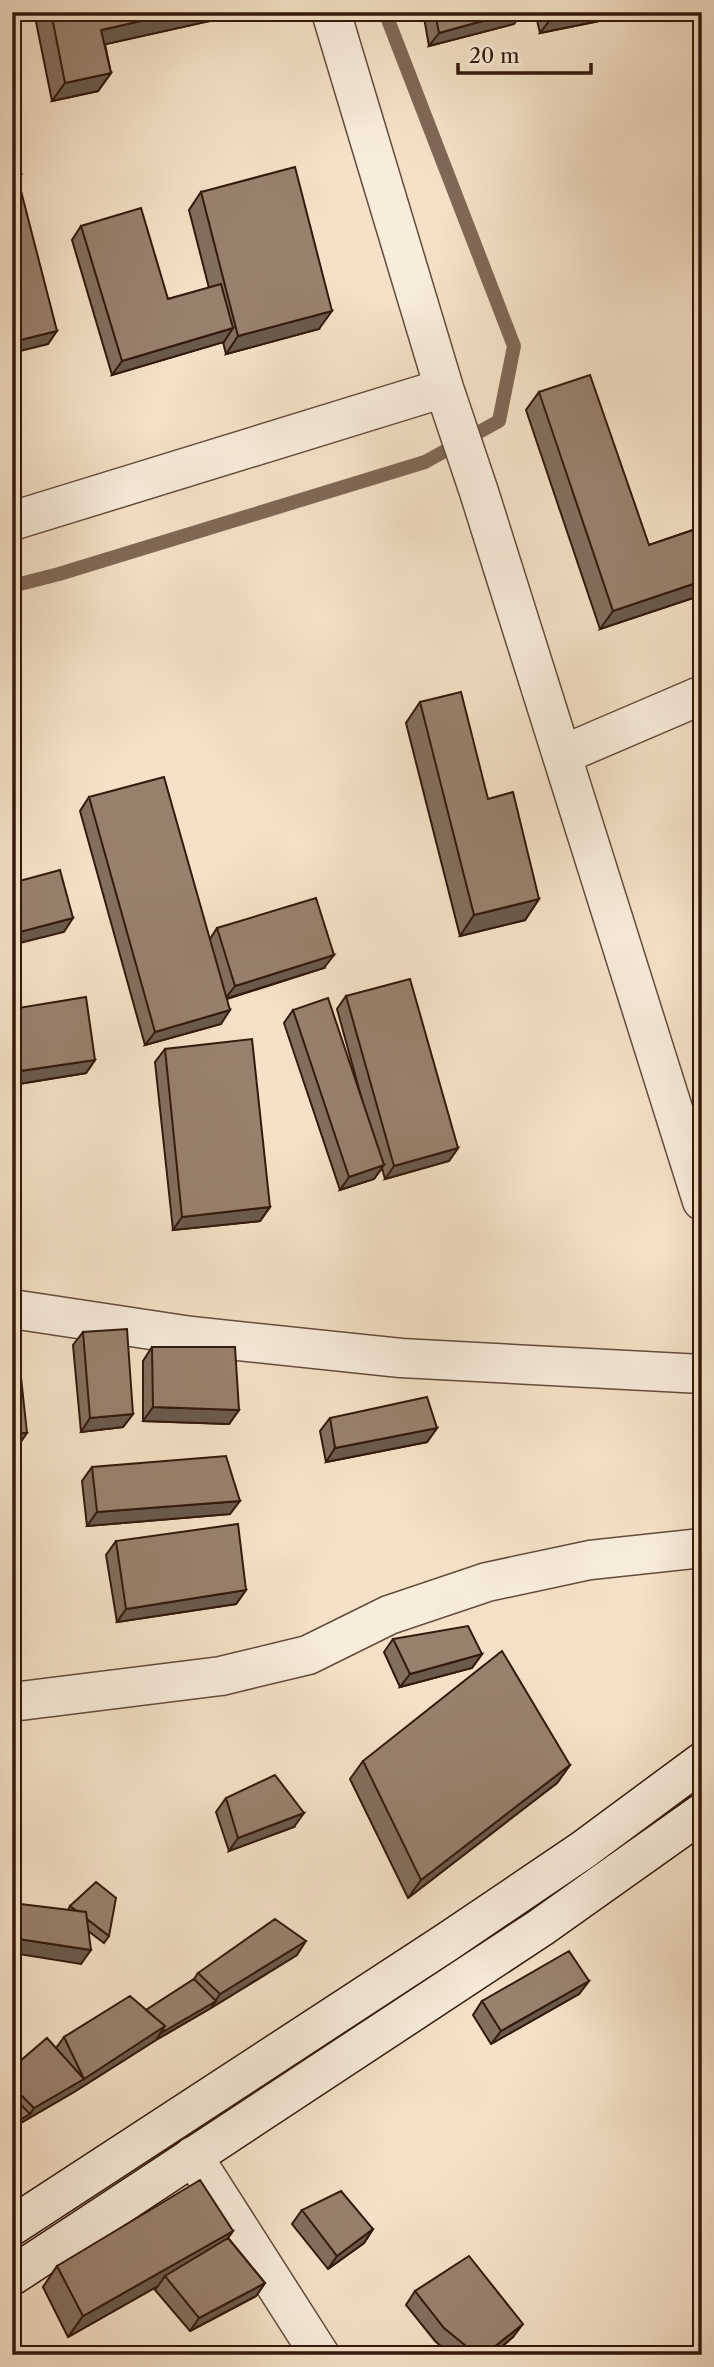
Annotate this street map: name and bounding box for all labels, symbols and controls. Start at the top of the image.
scale bar [458,32,592,76]
text: 20 m [469,43,520,68]

